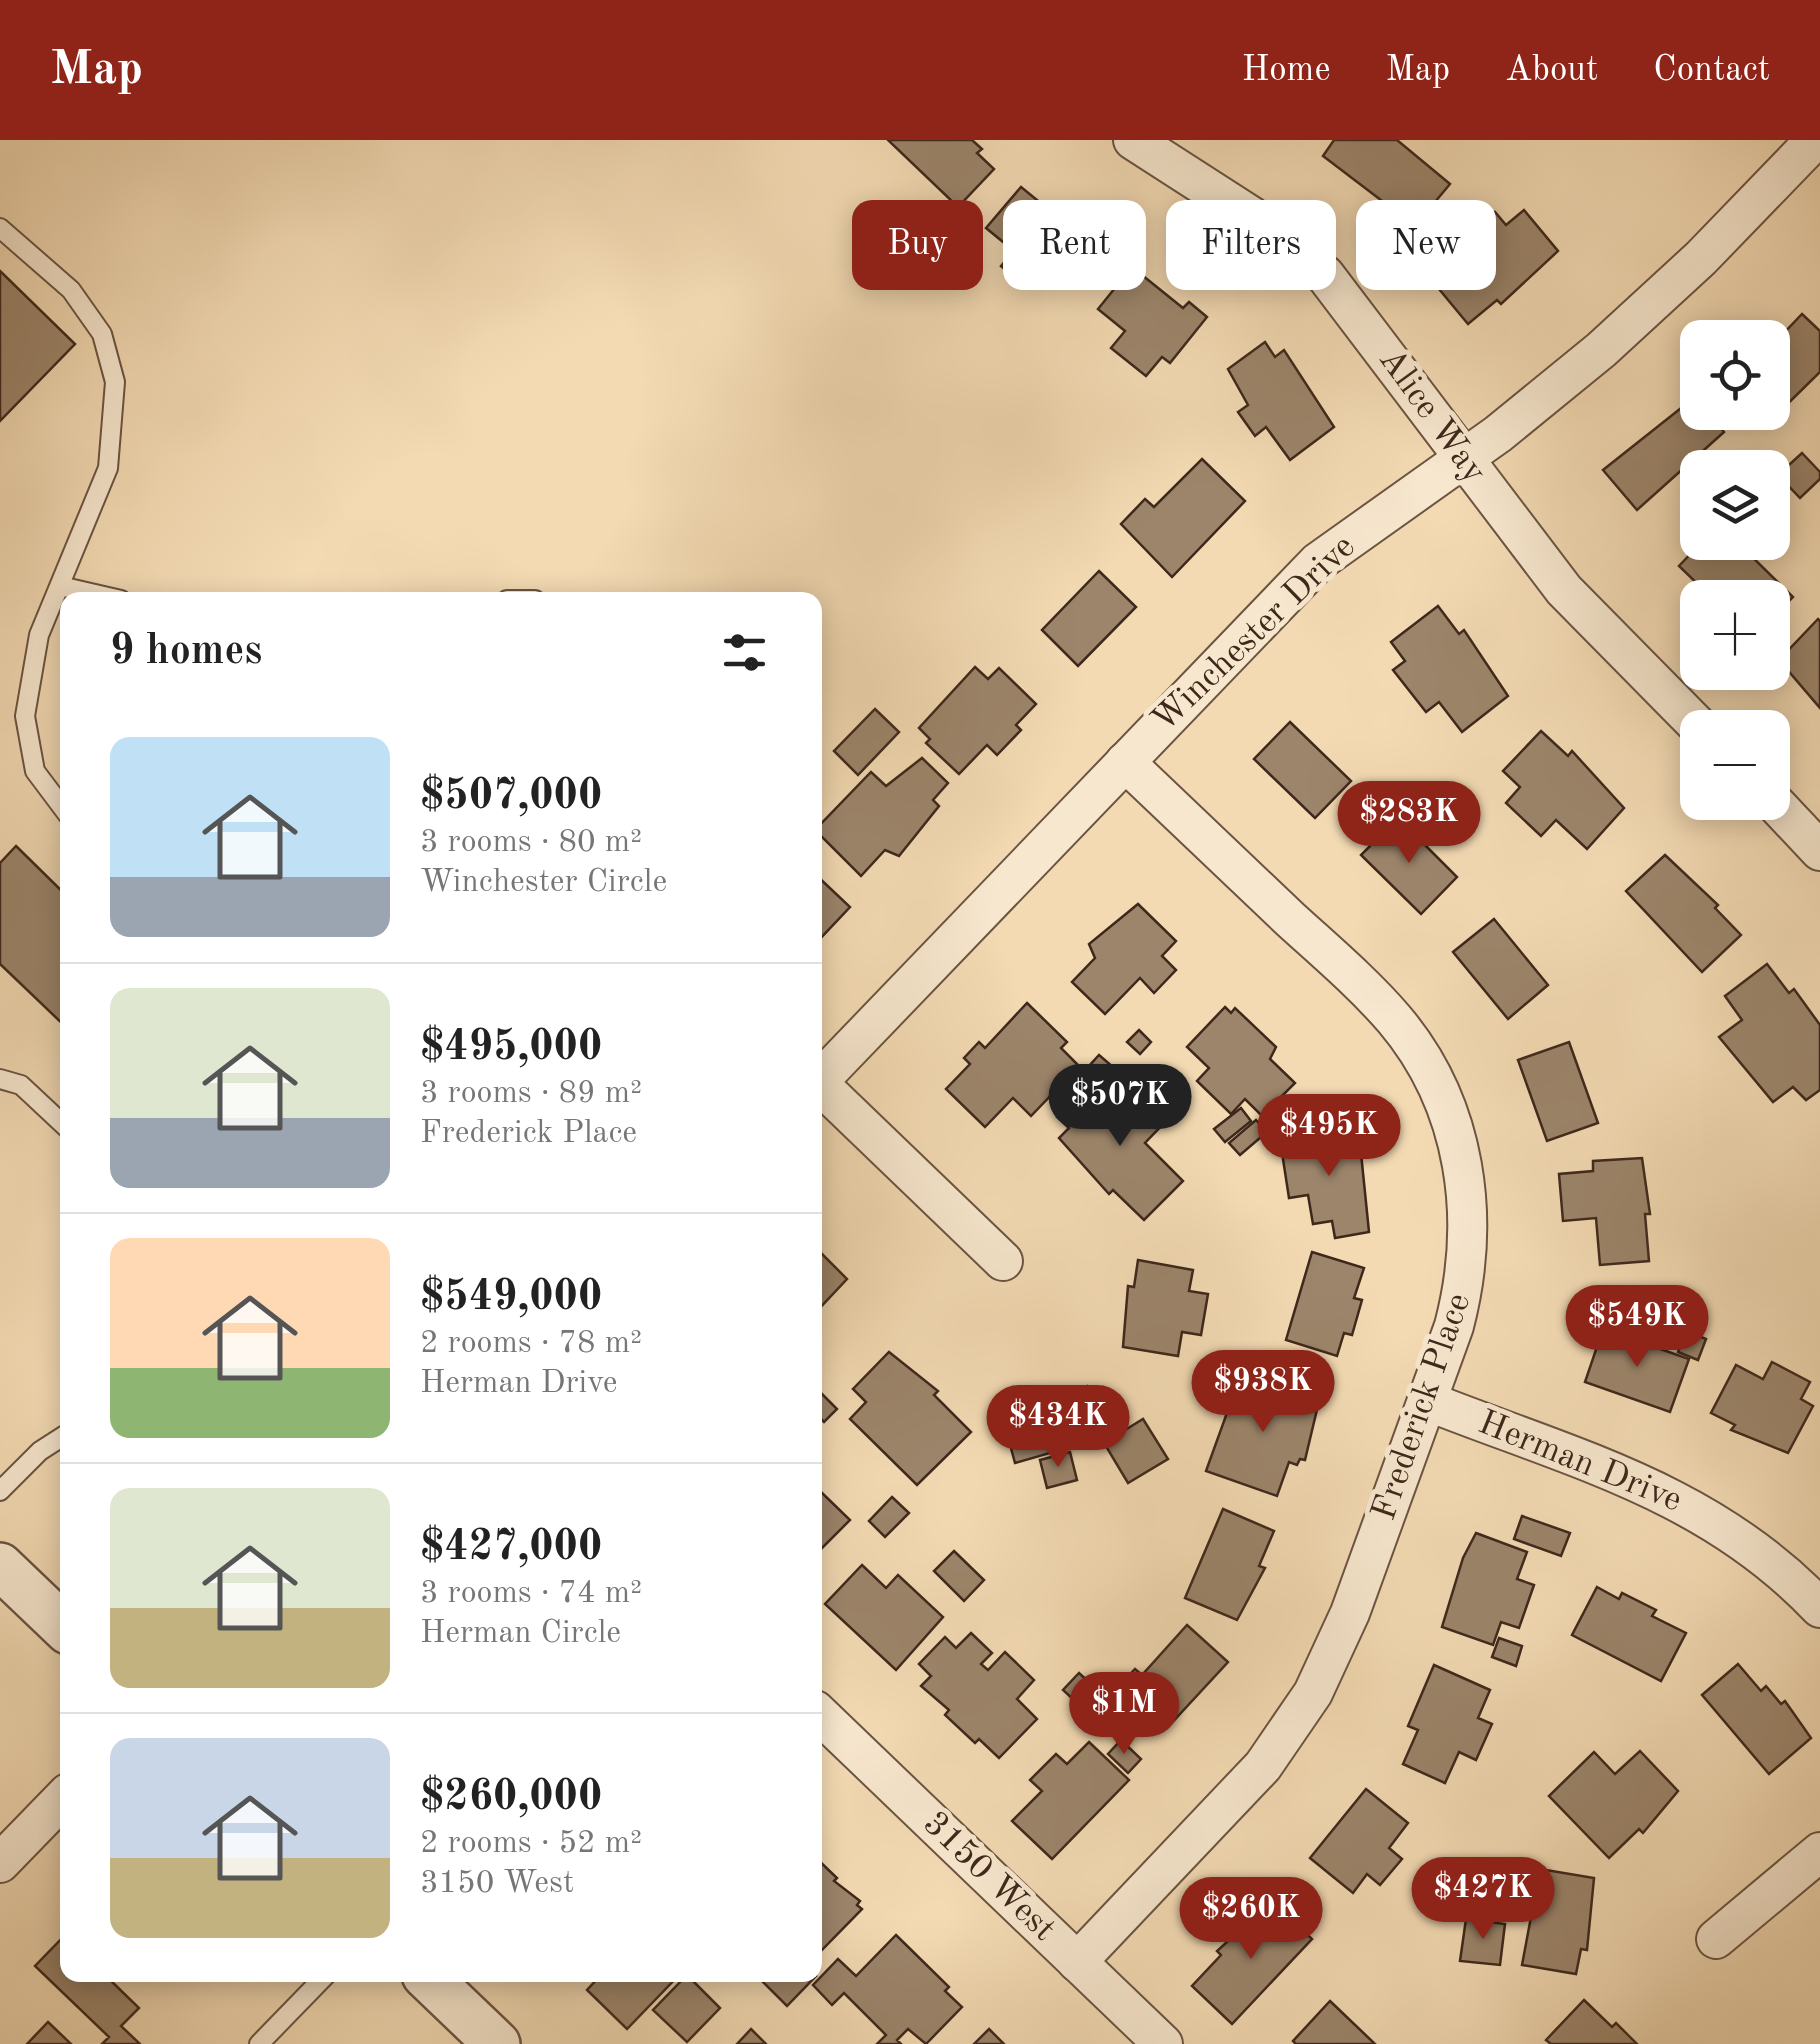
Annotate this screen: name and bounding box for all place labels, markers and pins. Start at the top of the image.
pin: $283K [1339,781,1479,866]
pin: $507K [1050,1064,1190,1149]
pin: $495K [1259,1094,1399,1179]
pin: $549K [1567,1285,1707,1370]
pin: $938K [1193,1350,1333,1435]
pin: $434K [988,1385,1128,1470]
pin: $1M [1076,1672,1172,1757]
pin: $427K [1413,1857,1553,1942]
pin: $260K [1181,1877,1321,1962]

